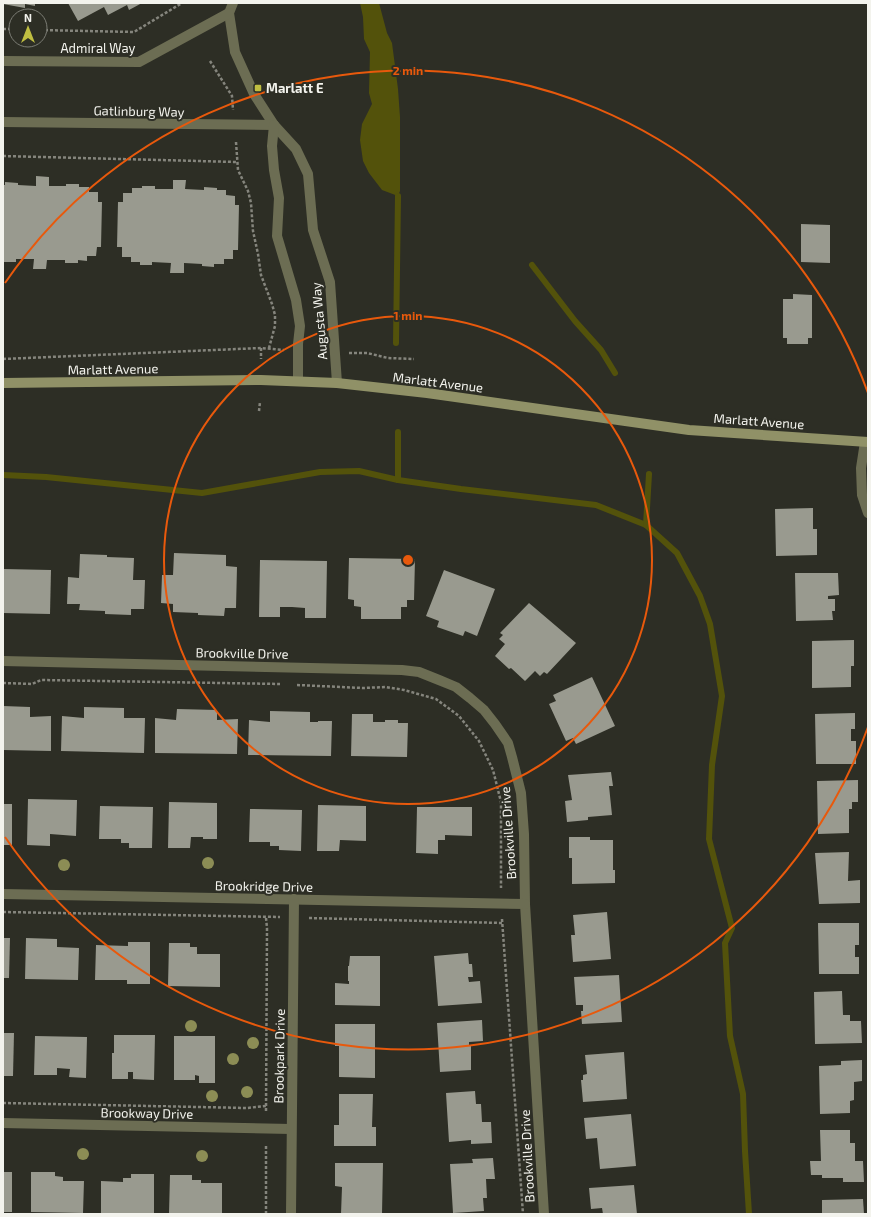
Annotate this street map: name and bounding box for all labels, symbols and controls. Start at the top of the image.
north arrow [8,8,48,48]
text: N [24,11,32,24]
street label: Admiral Way [61,40,136,56]
text: 2 min [393,63,423,77]
place label: Marlatt E [266,80,324,96]
marker: Marlatt E [253,83,263,93]
street label: Gatlinburg Way [93,102,185,120]
street label: Augusta Way [308,281,330,360]
text: 1 min [394,308,422,322]
street label: Marlatt Avenue [67,360,159,378]
street label: Marlatt Avenue [392,369,484,395]
street label: Marlatt Avenue [713,410,805,432]
centre of rings [401,553,415,567]
street label: Brookville Drive [195,644,289,662]
street label: Brookville Drive [497,786,519,880]
street label: Brookridge Drive [215,877,313,895]
street label: Brookpark Drive [270,1009,288,1103]
street label: Brookway Drive [101,1104,193,1122]
street label: Brookville Drive [517,1109,537,1203]

